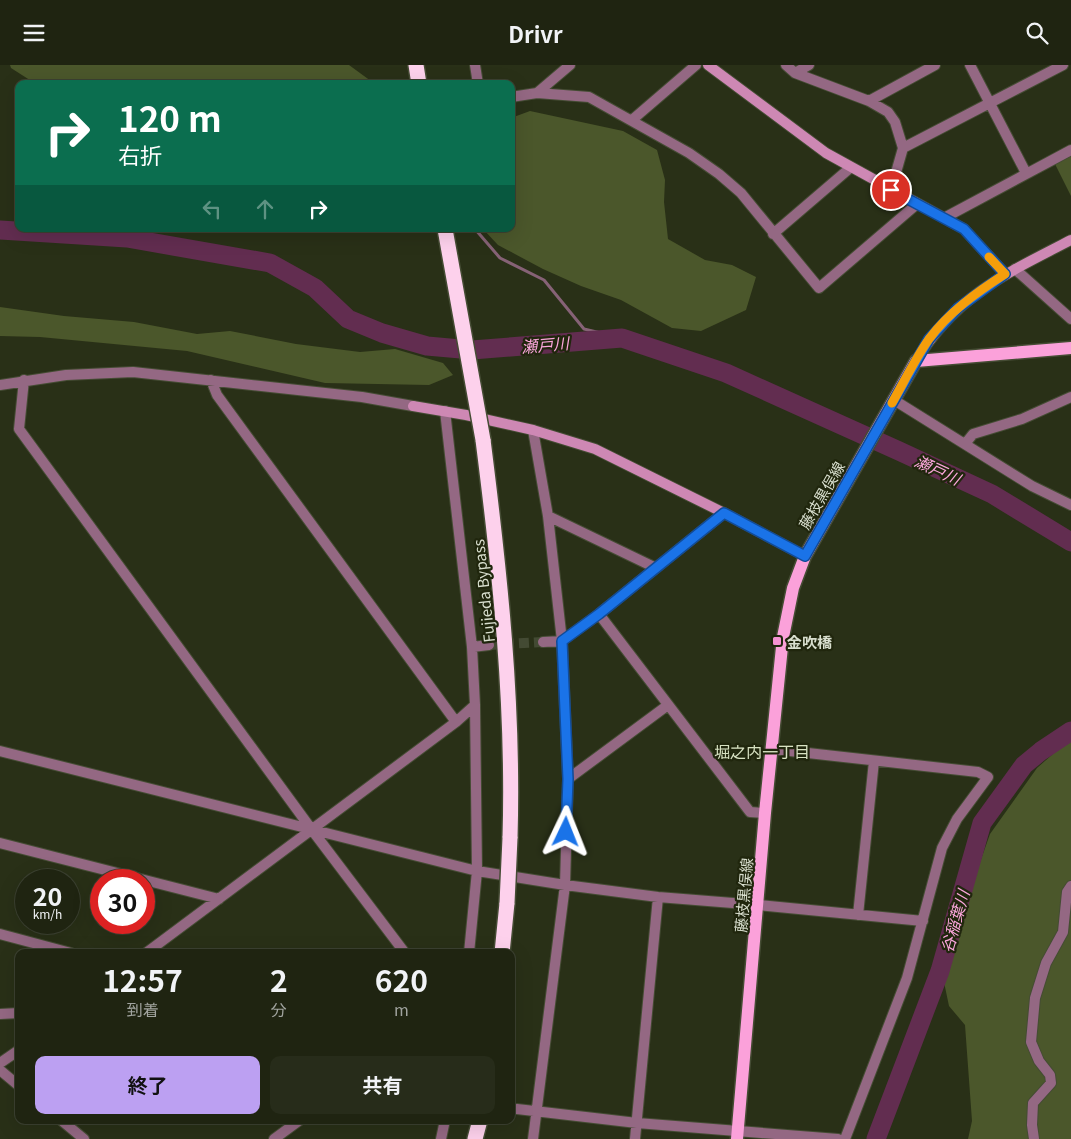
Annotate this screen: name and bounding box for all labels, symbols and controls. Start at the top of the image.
text: Drivr [508,17,563,49]
icon: menu [20,19,48,47]
icon: search [1023,19,1051,47]
text: 120 m [118,91,222,142]
icon: right [35,100,100,165]
text: 右折 [118,138,162,170]
pin [870,169,912,211]
icon: arrive [877,176,905,204]
icon: left [198,195,226,223]
icon: ahead [251,195,279,223]
icon: right [304,195,332,223]
water label: 瀬戸川 [520,330,572,358]
water label: 瀬戸川 [911,448,967,491]
street label: 藤枝黒俣線 [793,457,849,533]
street label: Fujieda Bypass [467,538,499,644]
place label: 金吹橋 [787,631,833,652]
marker: 金吹橋 [771,635,783,647]
district label: 堀之内一丁目 [714,739,810,763]
position arrow [539,805,591,857]
street label: 藤枝黒俣線 [729,857,757,933]
speed limit sign: 30 [90,869,155,934]
text: 20 [33,877,62,913]
water label: 谷稲葉川 [934,885,975,955]
text: km/h [33,905,62,922]
text: 12:57 [102,957,183,1001]
text: 2 [270,957,288,1001]
text: 620 [375,957,428,1001]
text: 到着 [126,997,158,1021]
text: 分 [271,997,287,1021]
text: m [394,997,409,1021]
button: 終了 [35,1056,260,1114]
button: 共有 [270,1056,495,1114]

